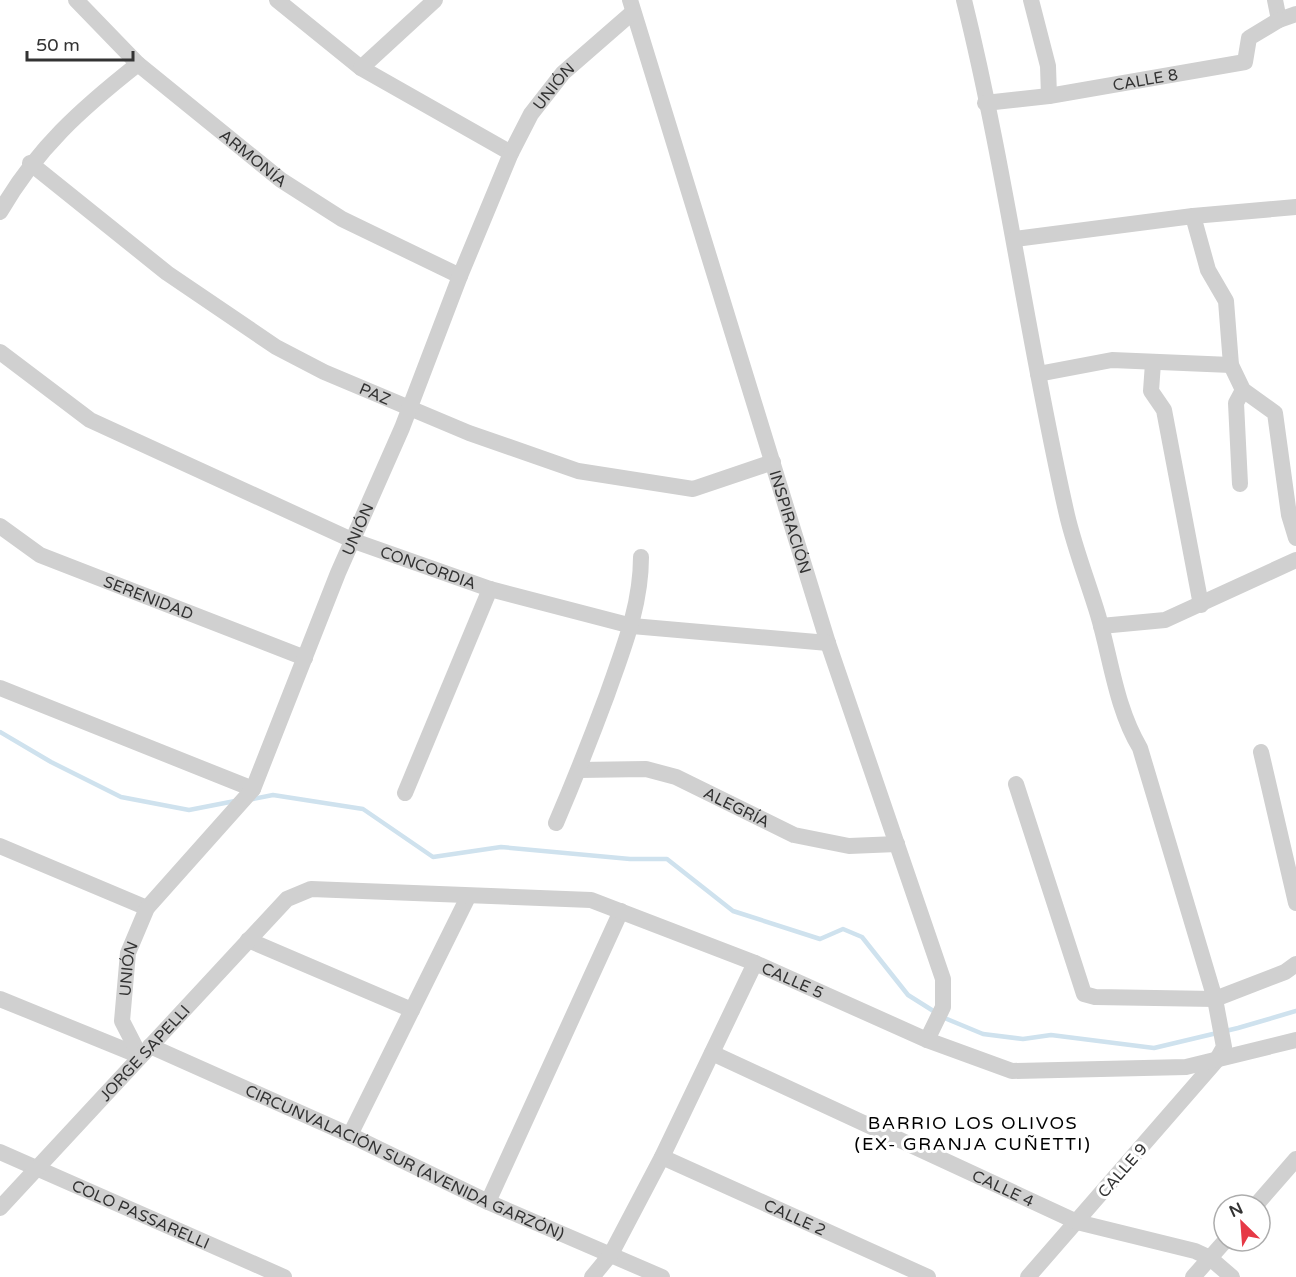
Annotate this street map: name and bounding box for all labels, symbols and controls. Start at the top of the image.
scale bar [27,24,134,62]
text: 50 m [36,34,80,56]
street label: UNIÓN [529,59,579,114]
street label: CALLE 8 [1111,65,1180,96]
street label: ARMONÍA [215,125,291,192]
street label: PAZ [356,379,393,410]
street label: INSPIRACIÓN [764,468,815,576]
street label: UNIÓN [338,500,379,559]
street label: CONCORDIA [377,542,479,594]
street label: SERENIDAD [100,572,196,625]
street label: ALEGRÍA [700,783,773,833]
street label: UNIÓN [115,938,143,997]
street label: CALLE 5 [758,958,827,1003]
street label: JORGE SAPELLI [95,1001,195,1106]
street label: CIRCUNVALACIÓN SUR (AVENIDA GARZÓN) [242,1081,567,1245]
district label: BARRIO LOS OLIVOS (EX- GRANJA CUÑETTI) [855,1112,1091,1155]
street label: CALLE 9 [1094,1139,1152,1202]
street label: CALLE 4 [969,1166,1037,1212]
street label: COLO PASSARELLI [69,1176,213,1254]
north arrow [1212,1193,1272,1253]
street label: CALLE 2 [761,1195,829,1241]
text: N [1226,1199,1246,1222]

